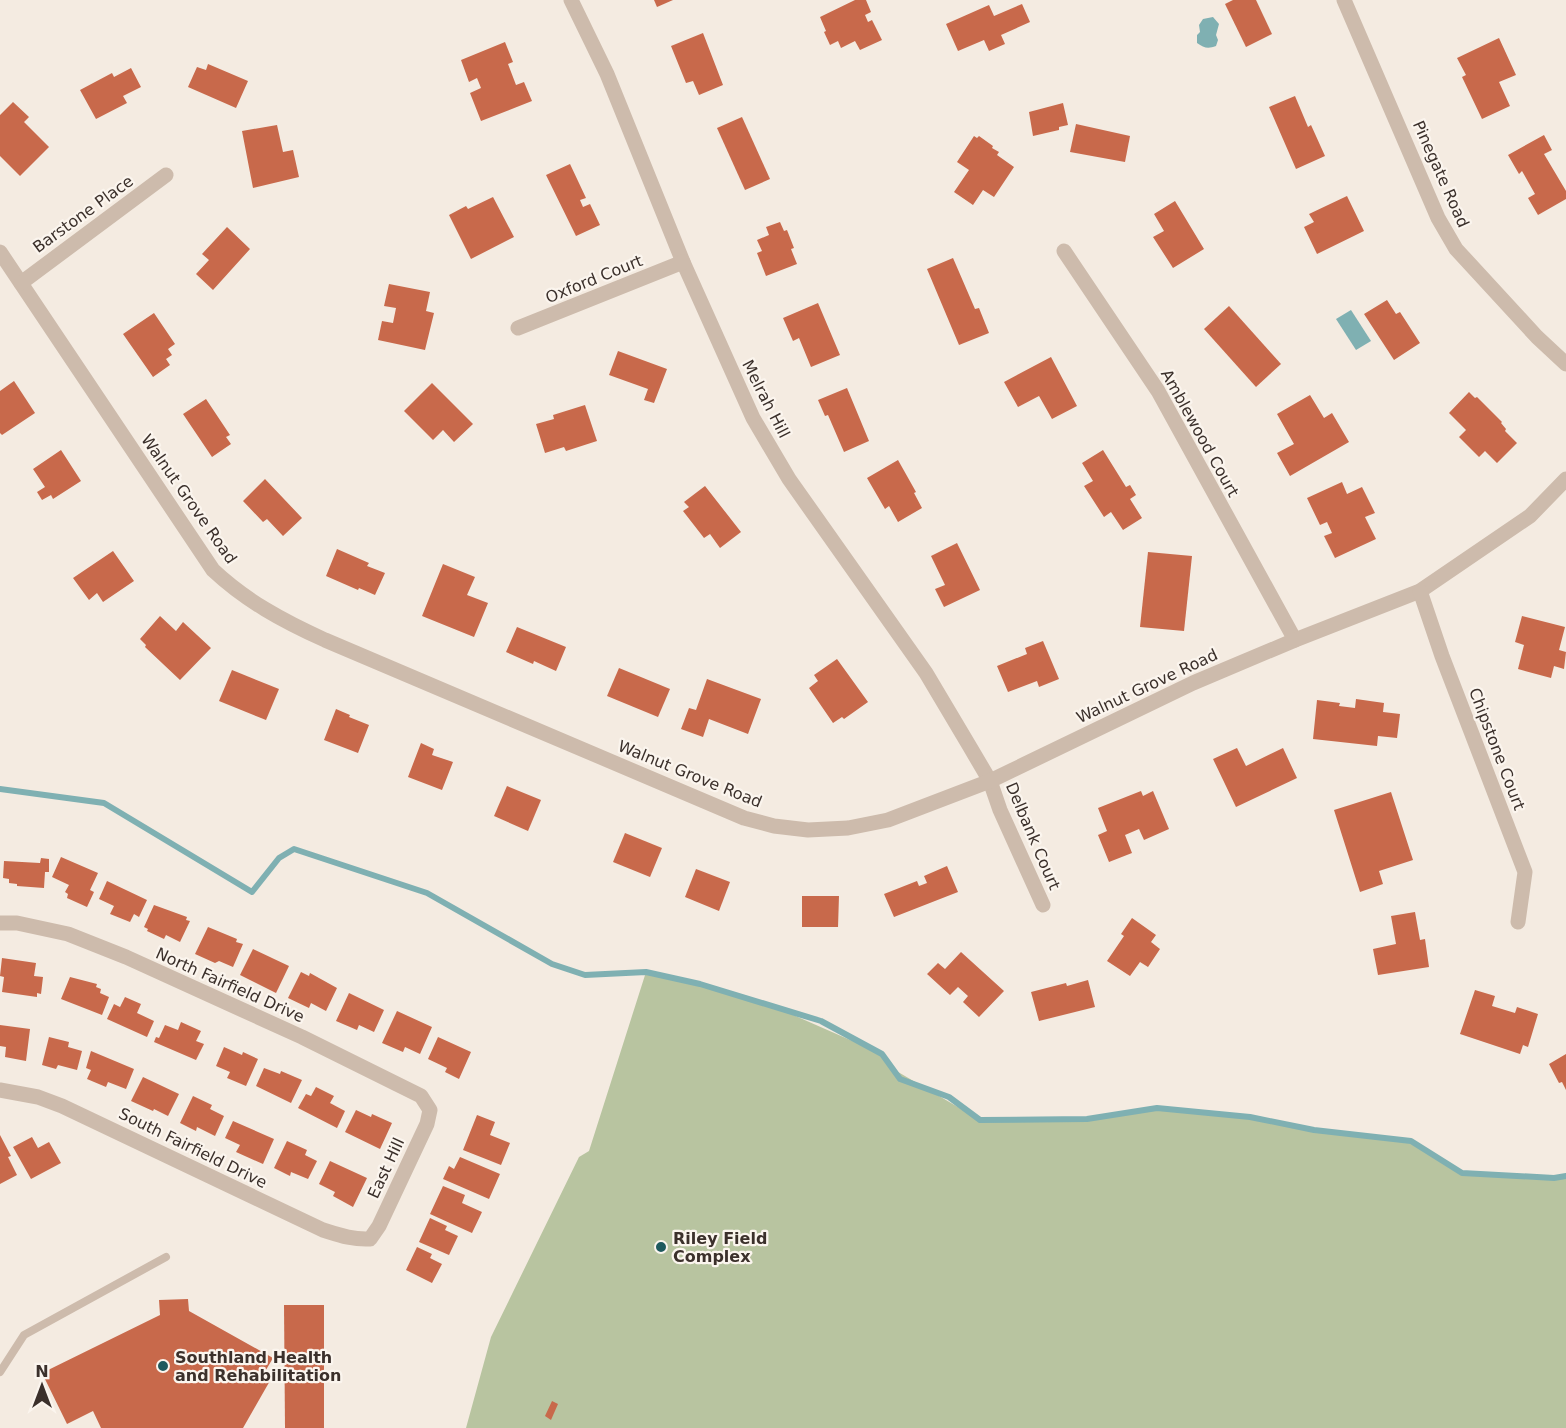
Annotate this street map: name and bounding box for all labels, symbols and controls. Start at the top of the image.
street label: Pinegate Road [1409,118,1473,230]
street label: Barstone Place [29,171,137,257]
street label: Oxford Court [543,251,645,307]
street label: Melrah Hill [738,357,794,441]
street label: Amblewood Court [1157,366,1243,500]
street label: Walnut Grove Road [137,431,241,567]
street label: Walnut Grove Road [1073,645,1221,727]
street label: Chipstone Court [1465,685,1529,813]
street label: Walnut Grove Road [615,736,765,812]
street label: Delbank Court [1002,779,1064,893]
street label: North Fairfield Drive [153,944,307,1026]
street label: South Fairfield Drive [116,1104,270,1192]
street label: East Hill [364,1135,408,1201]
place label: Riley Field Complex [673,1229,767,1266]
marker: Riley Field Complex [654,1240,668,1254]
place label: Southland Health and Rehabilitation [175,1348,341,1385]
north arrow [12,1356,72,1416]
marker: Southland Health and Rehabilitation [156,1359,170,1373]
text: N [35,1362,49,1381]

